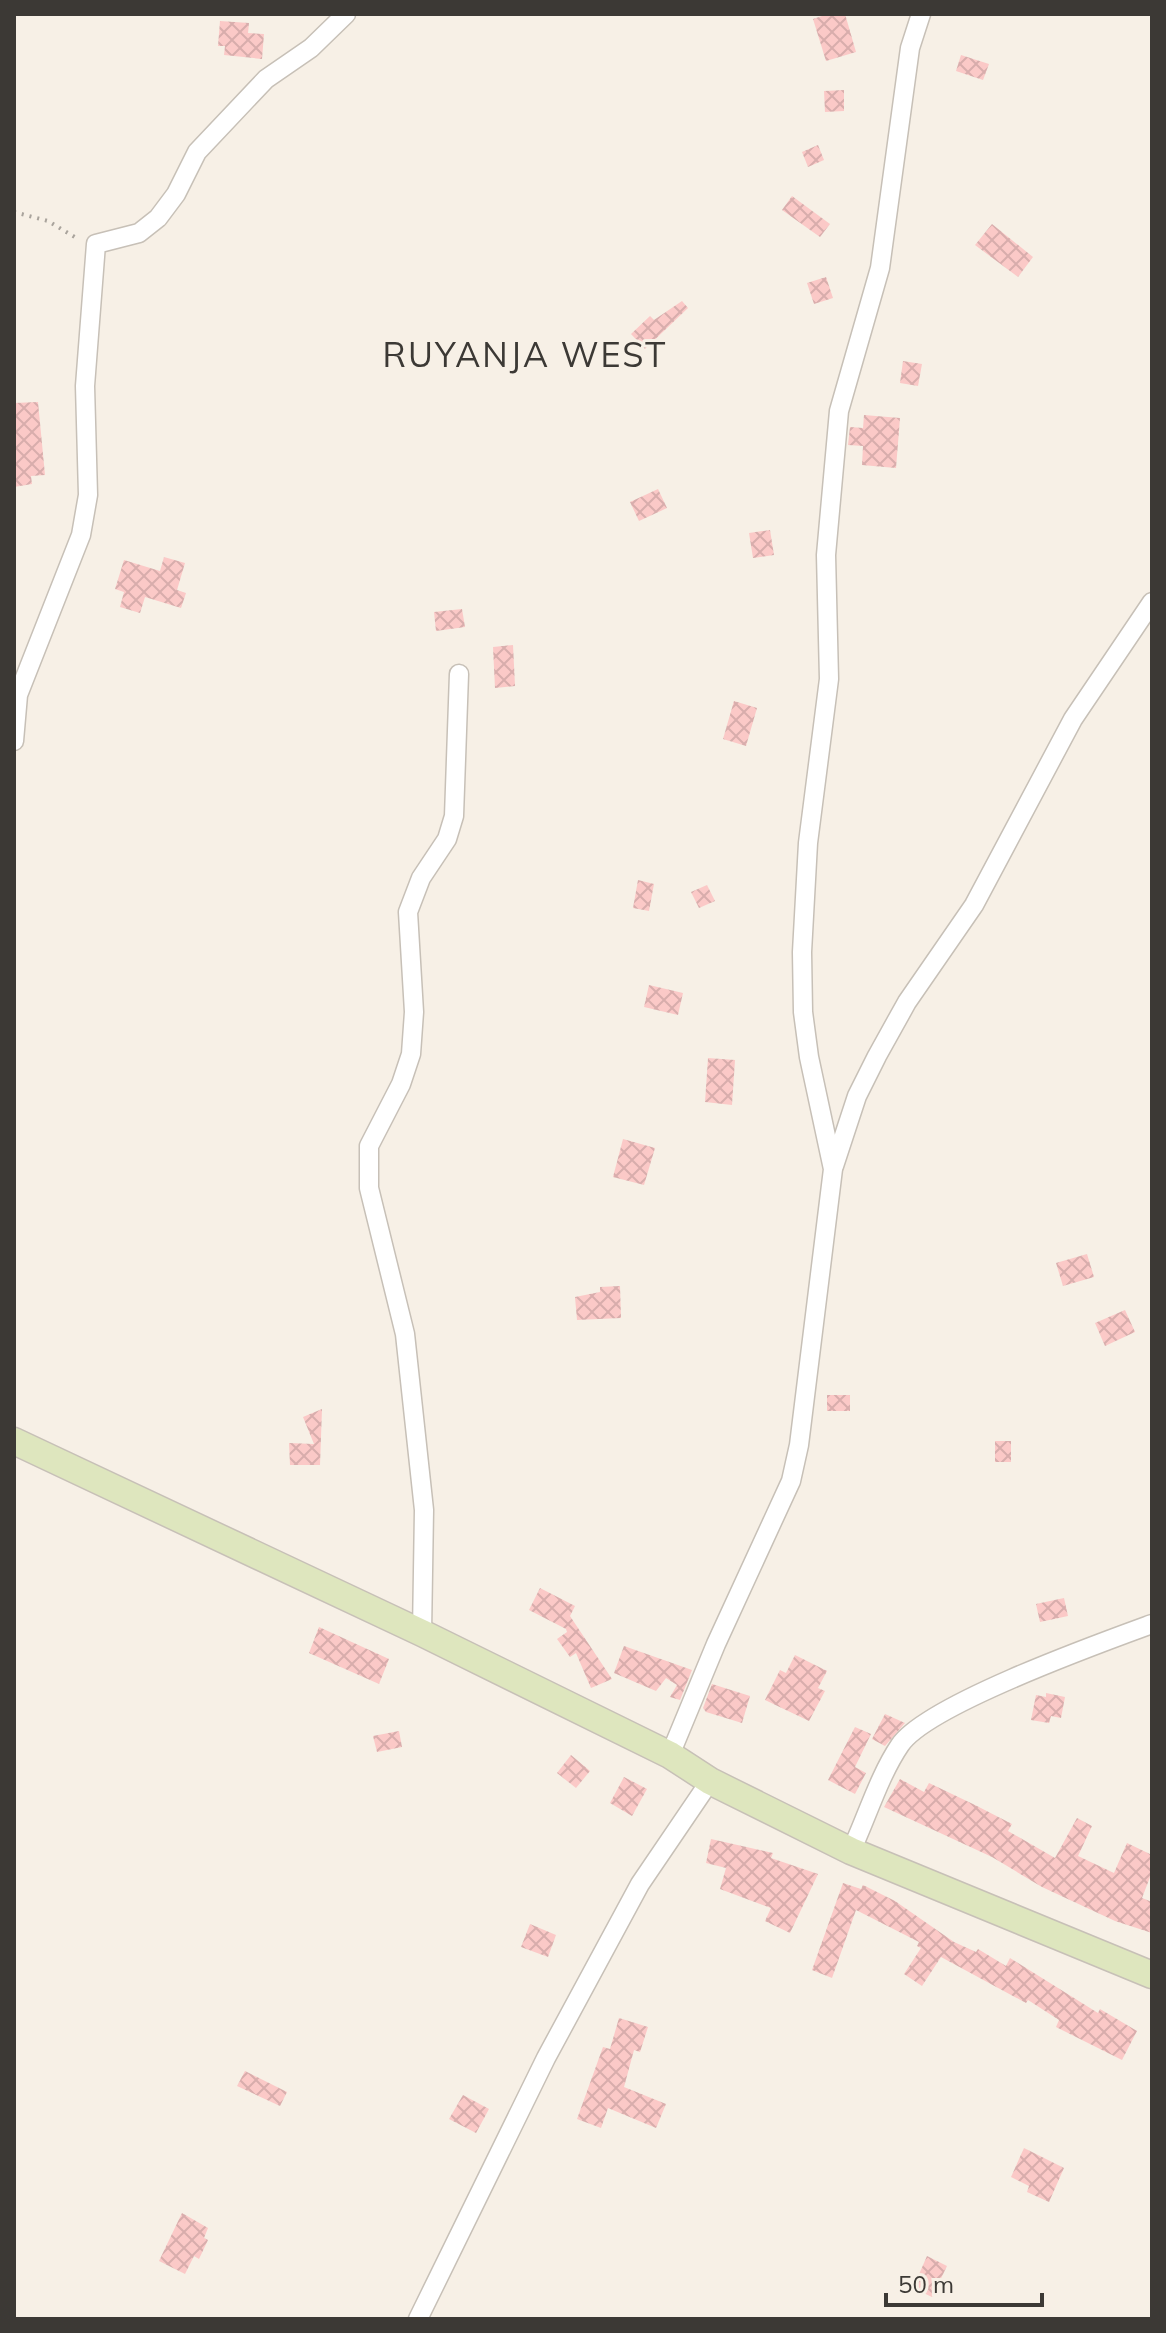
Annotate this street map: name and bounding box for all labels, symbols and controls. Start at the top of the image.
district label: RUYANJA WEST [383,333,667,376]
scale bar [886,2257,1042,2307]
text: 50 m [898,2269,954,2299]

